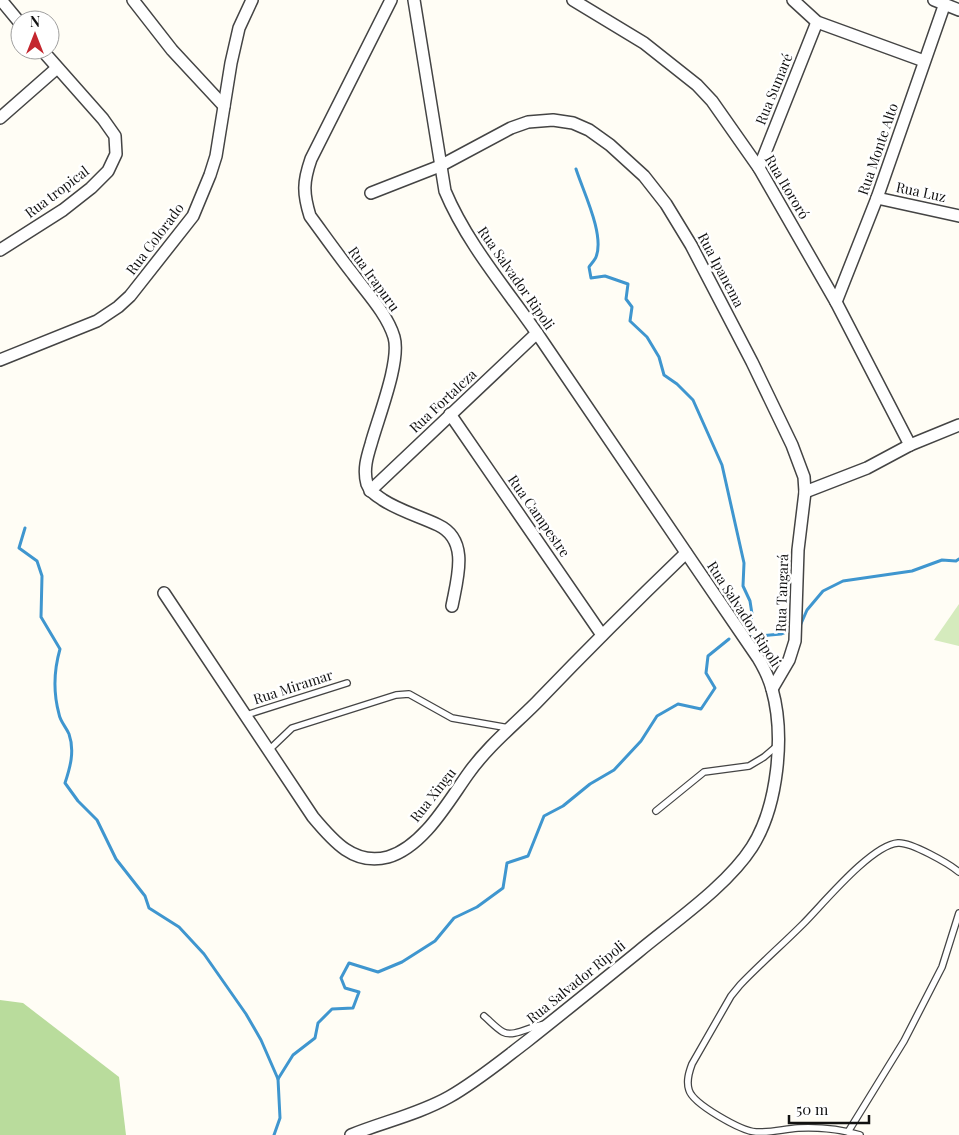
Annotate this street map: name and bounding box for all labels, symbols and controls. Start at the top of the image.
north arrow [10,10,60,60]
text: N [30,12,40,31]
street label: Rua Sumaré [751,50,797,127]
street label: Rua Monte Alto [853,100,902,197]
street label: Rua Itororó [761,151,814,223]
street label: Rua tropical [21,161,93,222]
street label: Rua Luz [894,177,948,206]
street label: Rua Colorado [121,199,188,278]
street label: Rua Salvador Ripoli [474,222,559,333]
street label: Rua Ipanema [694,229,749,310]
street label: Rua Irapuru [344,242,404,315]
street label: Rua Fortaleza [405,365,480,437]
street label: Rua Campestre [504,471,575,560]
street label: Rua Tangará [771,554,792,632]
street label: Rua Salvador Ripoli [703,557,786,670]
street label: Rua Miramar [251,664,336,708]
street label: Rua Xingu [405,764,460,826]
street label: Rua Salvador Ripoli [522,936,629,1027]
scale bar [789,1092,869,1124]
text: 50 m [796,1099,829,1119]

